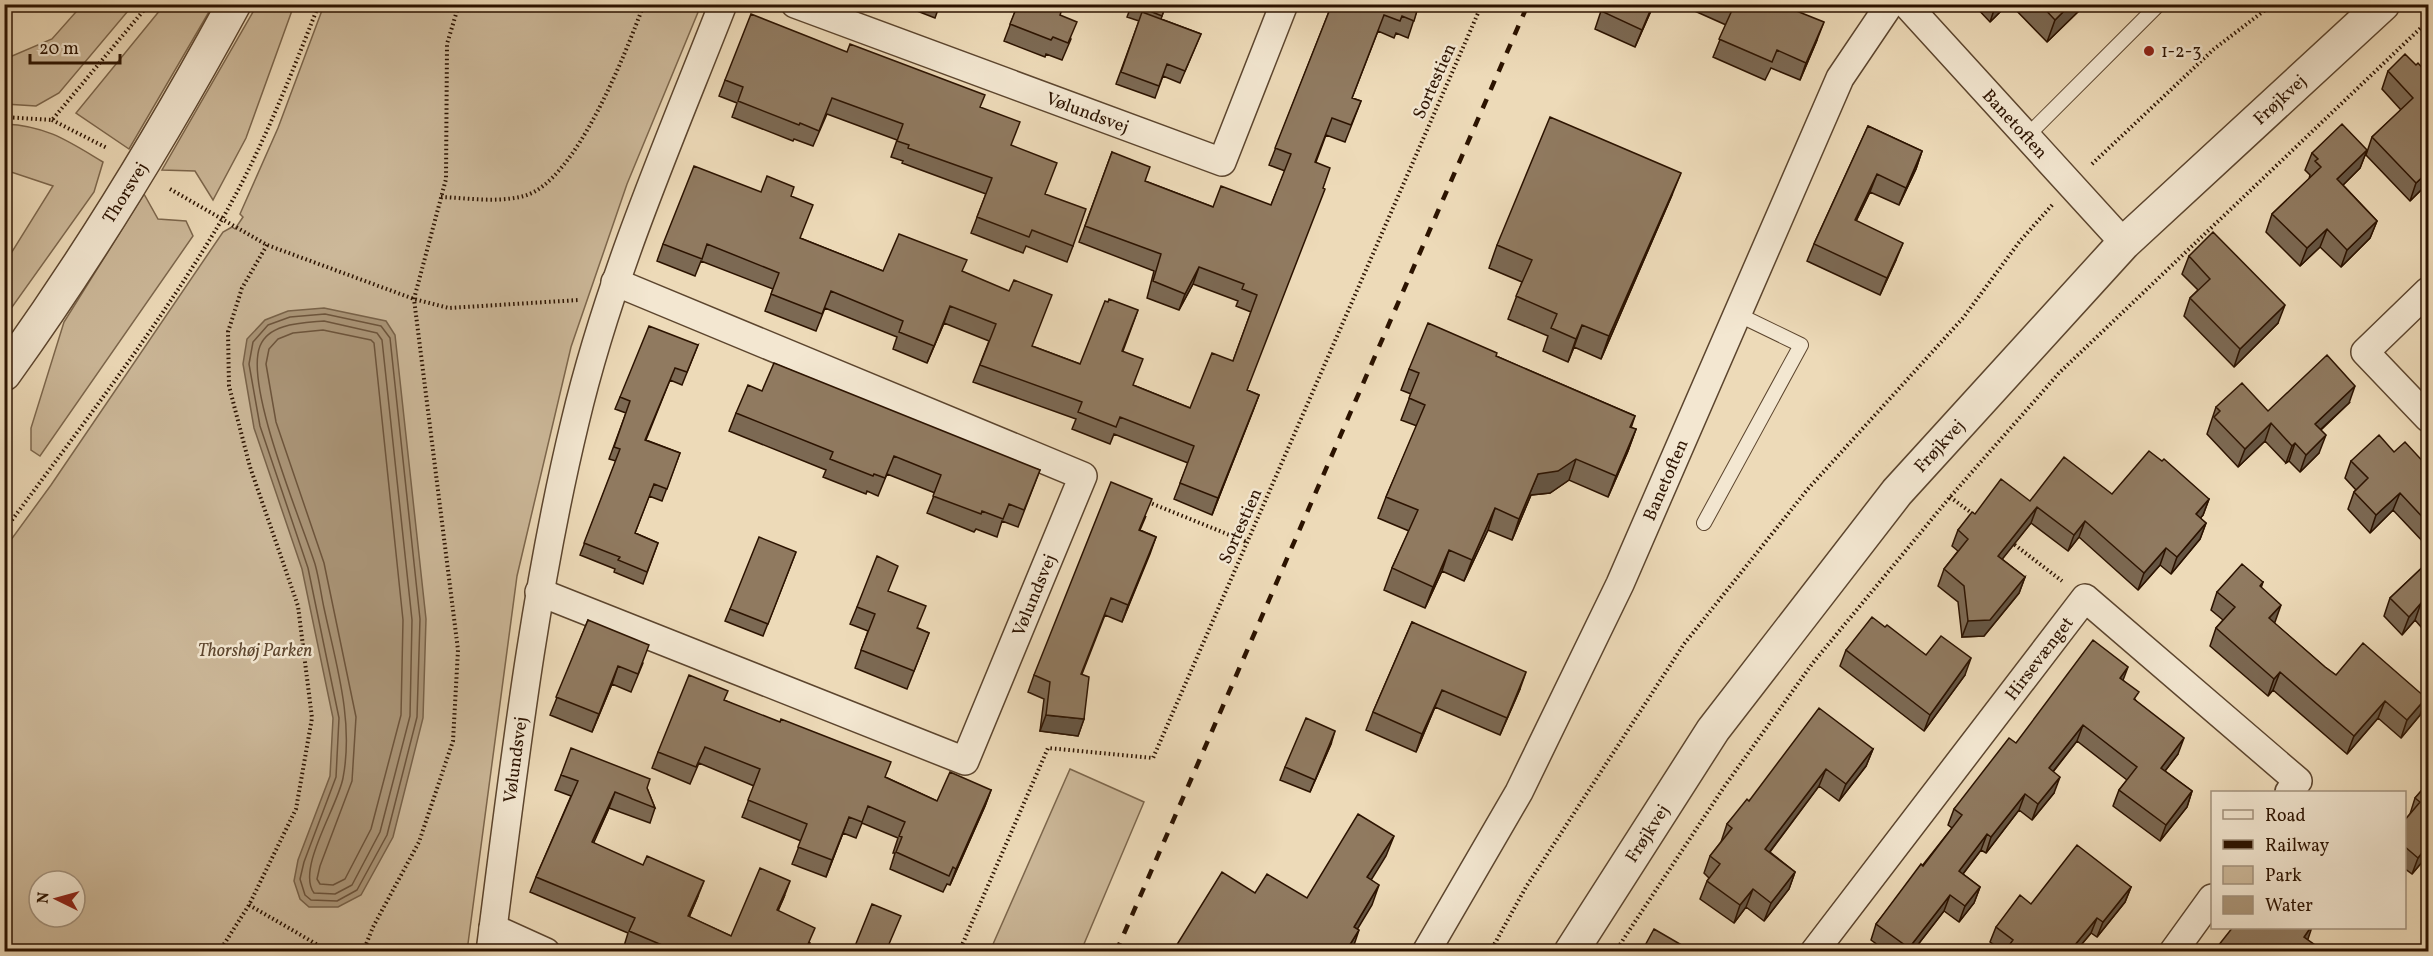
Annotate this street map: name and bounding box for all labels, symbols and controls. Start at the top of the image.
scale bar [30,27,120,65]
text: 20 m [39,37,79,62]
street label: Sortestien [1408,40,1463,123]
place label: 1-2-3 [2161,40,2201,65]
marker: 1-2-3 [2142,44,2156,58]
street label: Frøjkvej [2248,69,2313,132]
street label: Banetoften [1976,84,2053,165]
street label: Vølundsvej [1042,87,1132,140]
street label: Thorsvej [97,158,155,229]
street label: Frøjkvej [1909,414,1971,479]
street label: Banetoften [1638,435,1696,525]
street label: Sortestien [1214,485,1269,568]
street label: Vølundsvej [1007,551,1063,640]
street label: Hirsevænget [2000,612,2080,706]
park label: Thorshøj Parken [198,639,312,664]
street label: Vølundsvej [498,715,535,804]
legend [2211,791,2406,929]
street label: Frøjkvej [1620,800,1676,868]
text: Road [2265,804,2306,829]
text: Railway [2265,834,2329,859]
text: Park [2265,864,2302,889]
north arrow [27,869,87,929]
text: N [33,891,56,905]
text: Water [2265,894,2313,919]

